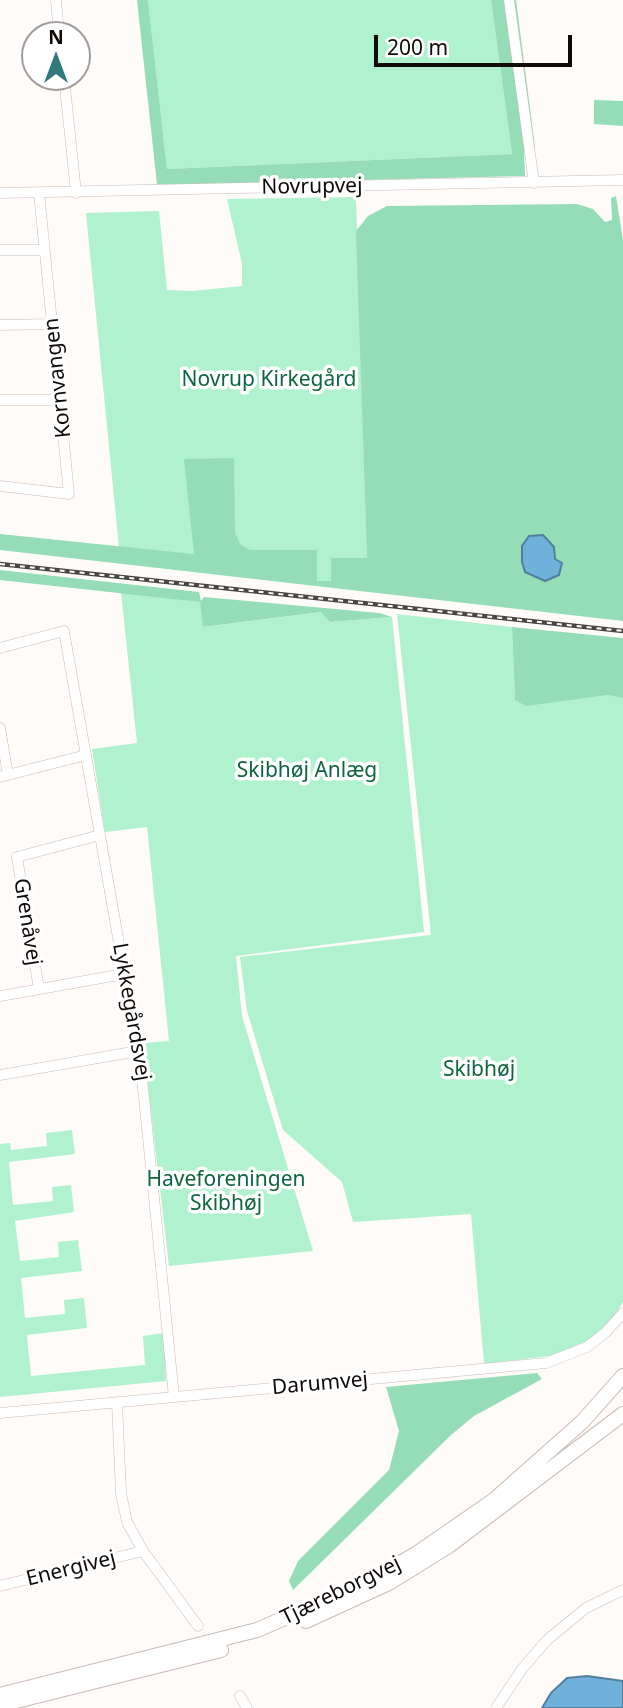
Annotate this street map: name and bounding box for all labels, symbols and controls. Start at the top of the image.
north arrow [21,21,91,91]
scale bar [378,21,576,65]
text: N [48,24,64,50]
text: 200 m [387,33,448,61]
street label: Novrupvej [261,174,363,200]
street label: Kornvangen [39,317,77,439]
park label: Novrup Kirkegård [182,367,356,393]
park label: Skibhøj Anlæg [237,758,377,784]
street label: Grenåvej [8,877,46,967]
street label: Lykkegårdsvej [106,941,156,1083]
park label: Skibhøj [443,1057,515,1083]
park label: Haveforeningen Skibhøj [147,1167,305,1217]
street label: Darumvej [271,1367,369,1401]
street label: Energivej [24,1546,118,1592]
street label: Tjæreborgvej [277,1551,405,1631]

